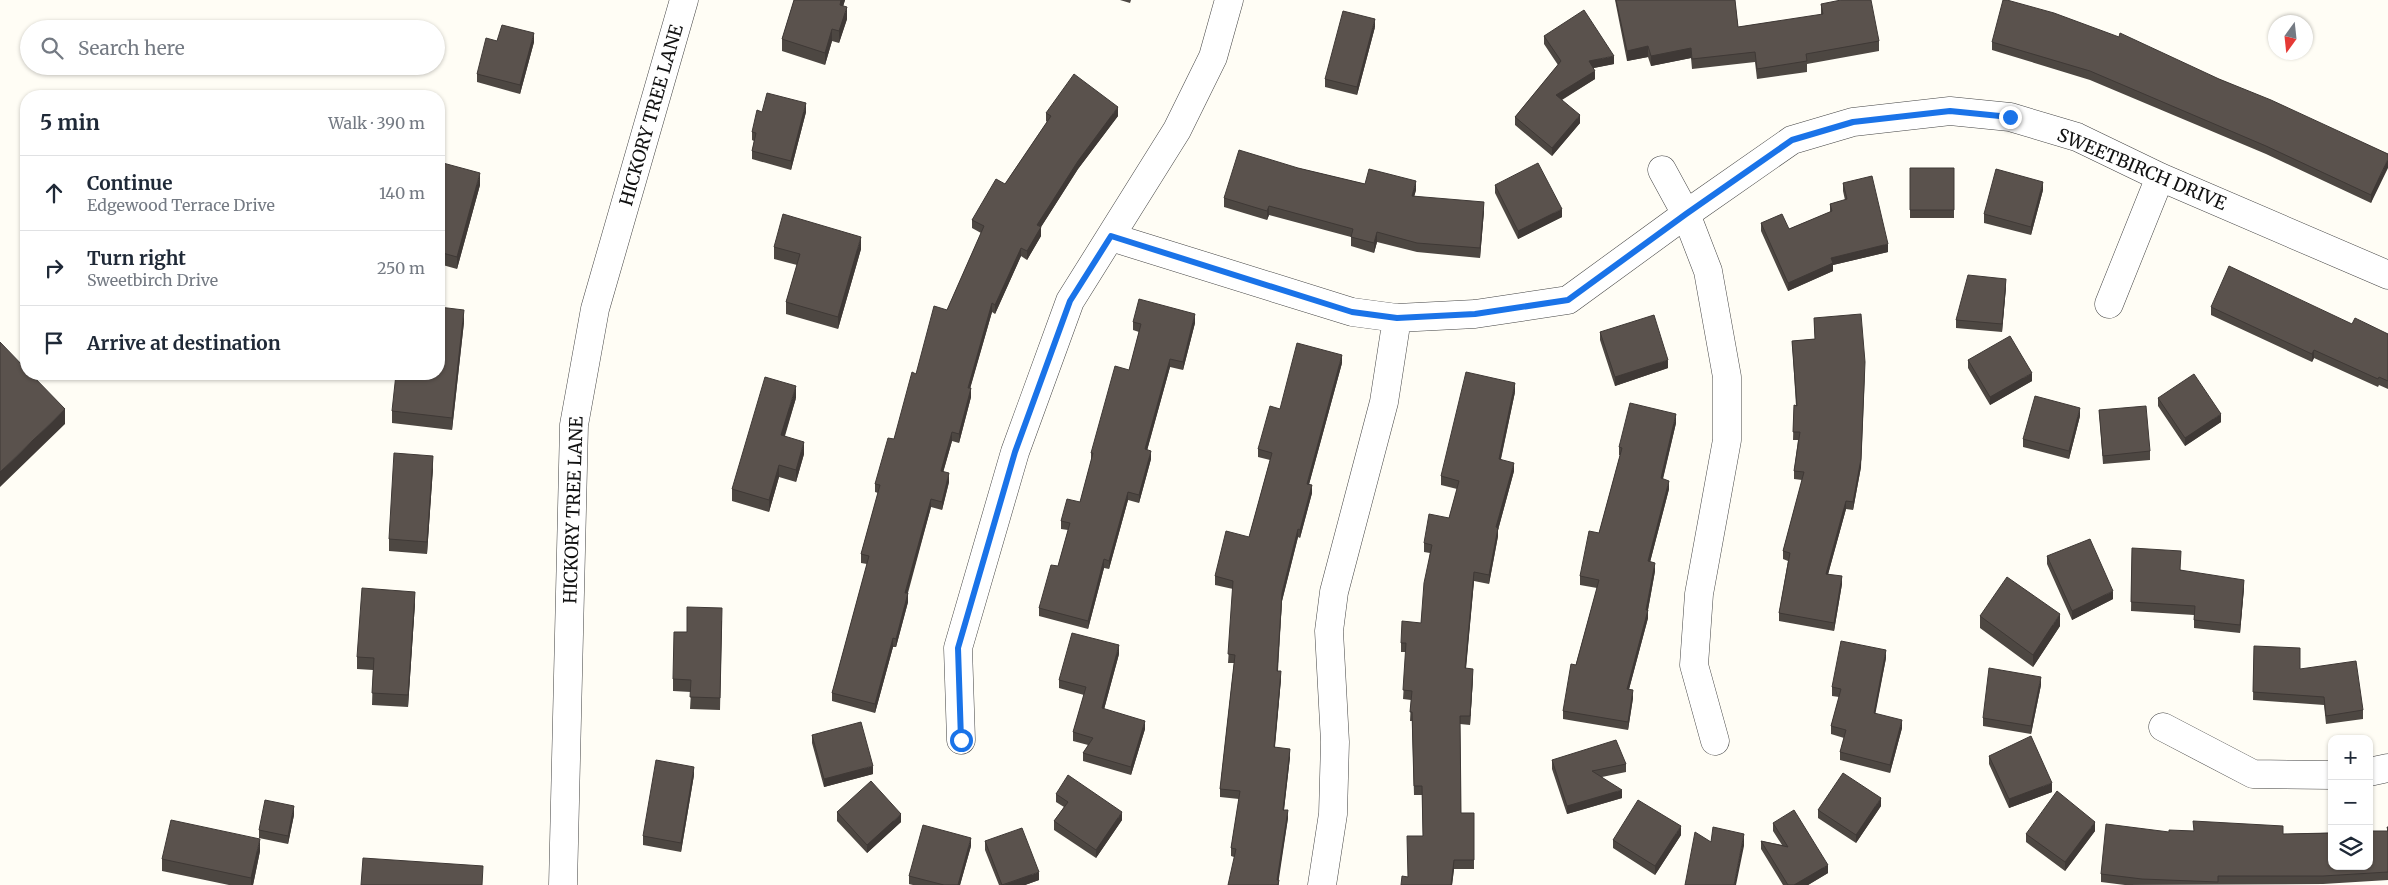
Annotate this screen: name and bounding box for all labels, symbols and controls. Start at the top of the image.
north arrow [2268,15,2313,60]
search box [20,20,445,75]
street label: HICKORY TREE LANE [614,21,688,208]
icon: search [38,34,66,62]
text: Search here [78,36,185,60]
route end [1999,106,2022,129]
text: 5 min [40,109,100,136]
text: Walk · 390 m [328,113,425,133]
street label: SWEETBIRCH DRIVE [2054,123,2231,215]
text: Continue [87,171,173,195]
icon: ahead [40,179,68,207]
text: 140 m [379,183,425,203]
text: Edgewood Terrace Drive [87,195,275,215]
text: Turn right [87,246,186,270]
icon: right [40,254,68,282]
text: 250 m [377,258,425,278]
text: Sweetbirch Drive [87,270,218,290]
icon: arrive [40,329,68,357]
text: Arrive at destination [87,331,281,355]
street label: HICKORY TREE LANE [558,415,588,604]
route start [950,729,973,752]
map controls [2328,735,2373,870]
button: + [2328,735,2373,780]
button: − [2328,780,2373,825]
button: layers [2328,825,2373,870]

